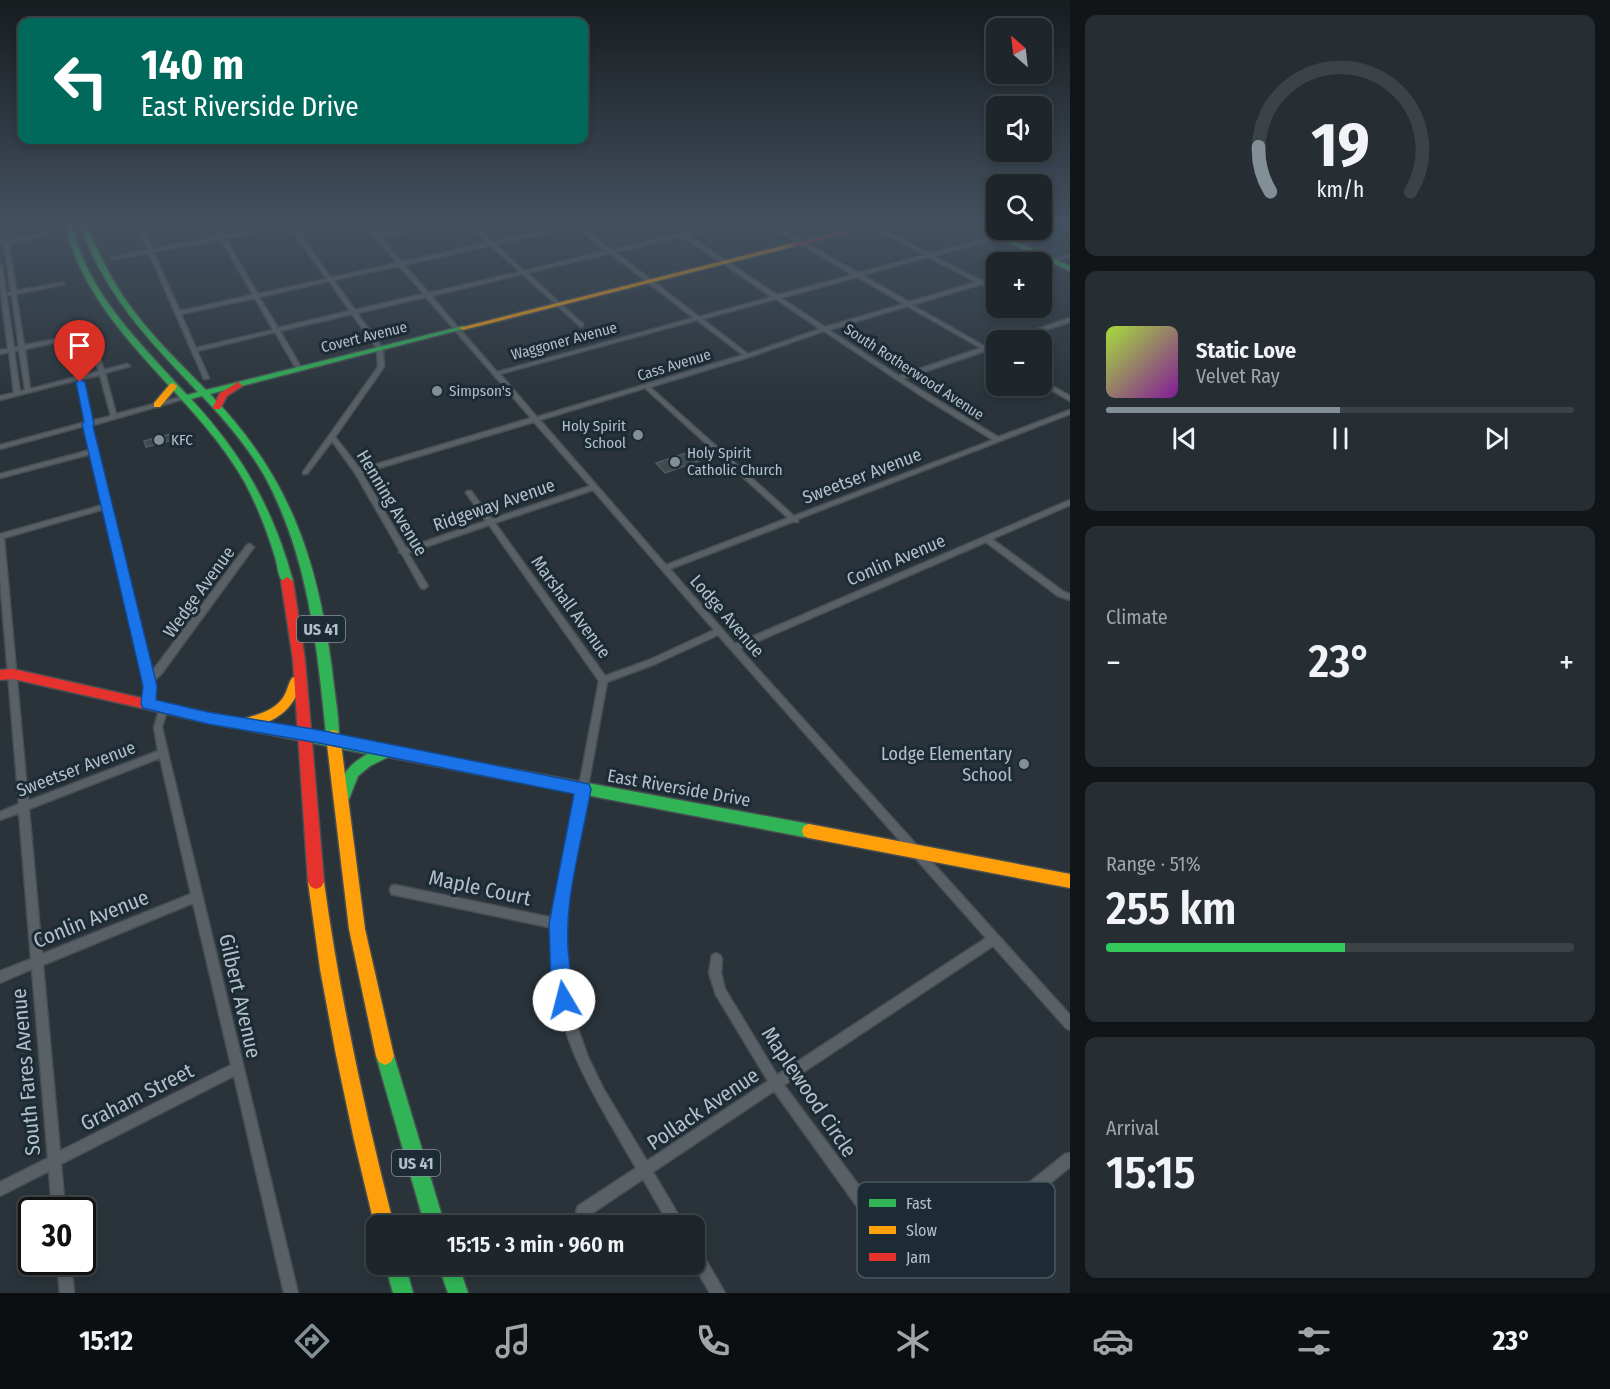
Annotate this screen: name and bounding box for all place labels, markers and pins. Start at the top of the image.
pin [54,320,105,382]
place label: Simpson's [449,382,511,400]
marker: Simpson's [430,384,444,398]
place label: Holy Spirit School [562,417,626,452]
marker: Holy Spirit School [631,428,645,442]
place label: KFC [171,431,193,449]
marker: KFC [152,433,166,447]
place label: Holy Spirit Catholic Church [687,444,783,479]
marker: Holy Spirit Catholic Church [668,455,682,469]
place label: Lodge Elementary School [881,743,1012,786]
marker: Lodge Elementary School [1017,757,1031,771]

